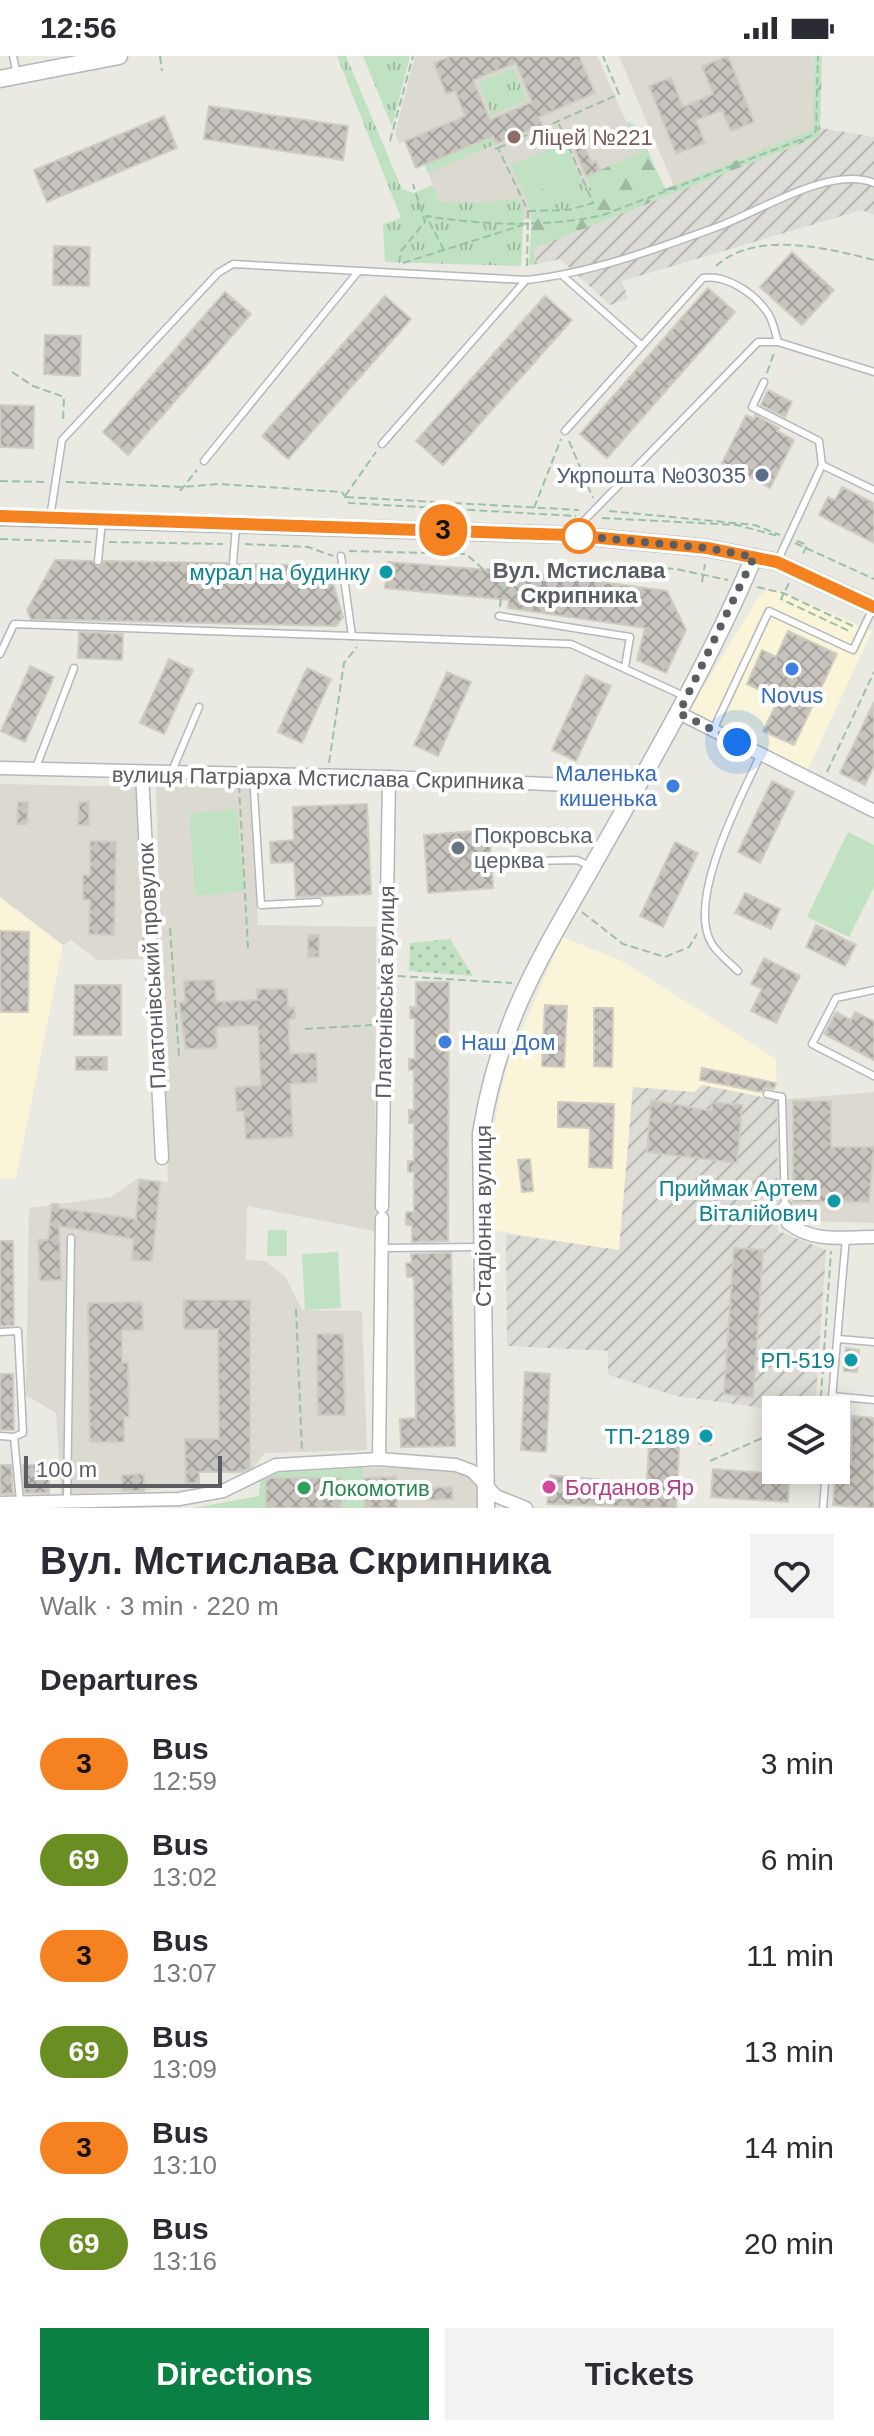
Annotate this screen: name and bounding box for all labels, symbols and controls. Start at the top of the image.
text: 12:56 [40,11,117,44]
place label: Ліцей №221 [530,125,653,150]
marker: Ліцей №221 [505,128,523,146]
place label: Укрпошта №03035 [556,463,746,488]
marker: Укрпошта №03035 [753,466,771,484]
line badge: 3 [417,504,469,556]
text: 3 [435,514,451,545]
marker: Вул. Мстислава Скрипника [562,519,596,553]
place label: Вул. Мстислава Скрипника [493,558,666,608]
place label: мурал на будинку [189,560,370,585]
marker: мурал на будинку [377,563,395,581]
marker: Novus [783,660,801,678]
place label: Novus [761,683,823,708]
your location [717,722,757,762]
place label: Маленька кишенька [555,761,658,811]
street label: вулиця Патріарха Мстислава Скрипника [112,762,525,794]
marker: Маленька кишенька [664,777,682,795]
place label: Покровська церква [474,823,593,873]
marker: Покровська церква [449,839,467,857]
street label: Платонівський провулок [133,842,171,1090]
street label: Платонівська вулиця [371,885,399,1099]
place label: Наш Дом [461,1030,555,1055]
marker: Наш Дом [436,1033,454,1051]
street label: Стадіонна вулиця [471,1125,496,1307]
place label: Приймак Артем Віталійович [659,1176,818,1226]
marker: Приймак Артем Віталійович [825,1192,843,1210]
place label: РП-519 [760,1348,835,1373]
marker: РП-519 [842,1351,860,1369]
map controls [762,1396,850,1484]
button: layers [762,1396,850,1484]
place label: ТП-2189 [604,1424,690,1449]
marker: ТП-2189 [697,1427,715,1445]
scale bar [24,1452,222,1488]
text: 100 m [36,1457,97,1482]
place label: Богданов Яр [565,1475,694,1500]
place label: Локомотив [320,1476,430,1501]
marker: Богданов Яр [540,1478,558,1496]
marker: Локомотив [295,1479,313,1497]
button: heart [750,1534,834,1618]
text: Вул. Мстислава Скрипника [40,1540,551,1582]
text: Walk · 3 min · 220 m [40,1591,279,1621]
text: Departures [40,1663,198,1696]
text: Bus [152,1732,209,1765]
text: 3 min [761,1747,834,1780]
text: 3 [76,1748,92,1779]
text: 12:59 [152,1766,217,1796]
text: Bus [152,1828,209,1861]
text: 6 min [761,1843,834,1876]
text: 69 [68,1844,100,1875]
text: 13:02 [152,1862,217,1892]
text: Bus [152,1924,209,1957]
text: 11 min [746,1939,834,1972]
text: 3 [76,1940,92,1971]
text: 13:07 [152,1958,217,1988]
text: Bus [152,2020,209,2053]
text: 13 min [744,2035,834,2068]
text: 69 [68,2036,100,2067]
text: 13:09 [152,2054,217,2084]
text: Bus [152,2116,209,2149]
text: 14 min [744,2131,834,2164]
text: 3 [76,2132,92,2163]
text: 13:10 [152,2150,217,2180]
text: Bus [152,2212,209,2245]
text: 20 min [744,2227,834,2260]
text: 69 [68,2228,100,2259]
text: 13:16 [152,2246,217,2276]
button: Directions [40,2328,429,2420]
button: Tickets [445,2328,834,2420]

